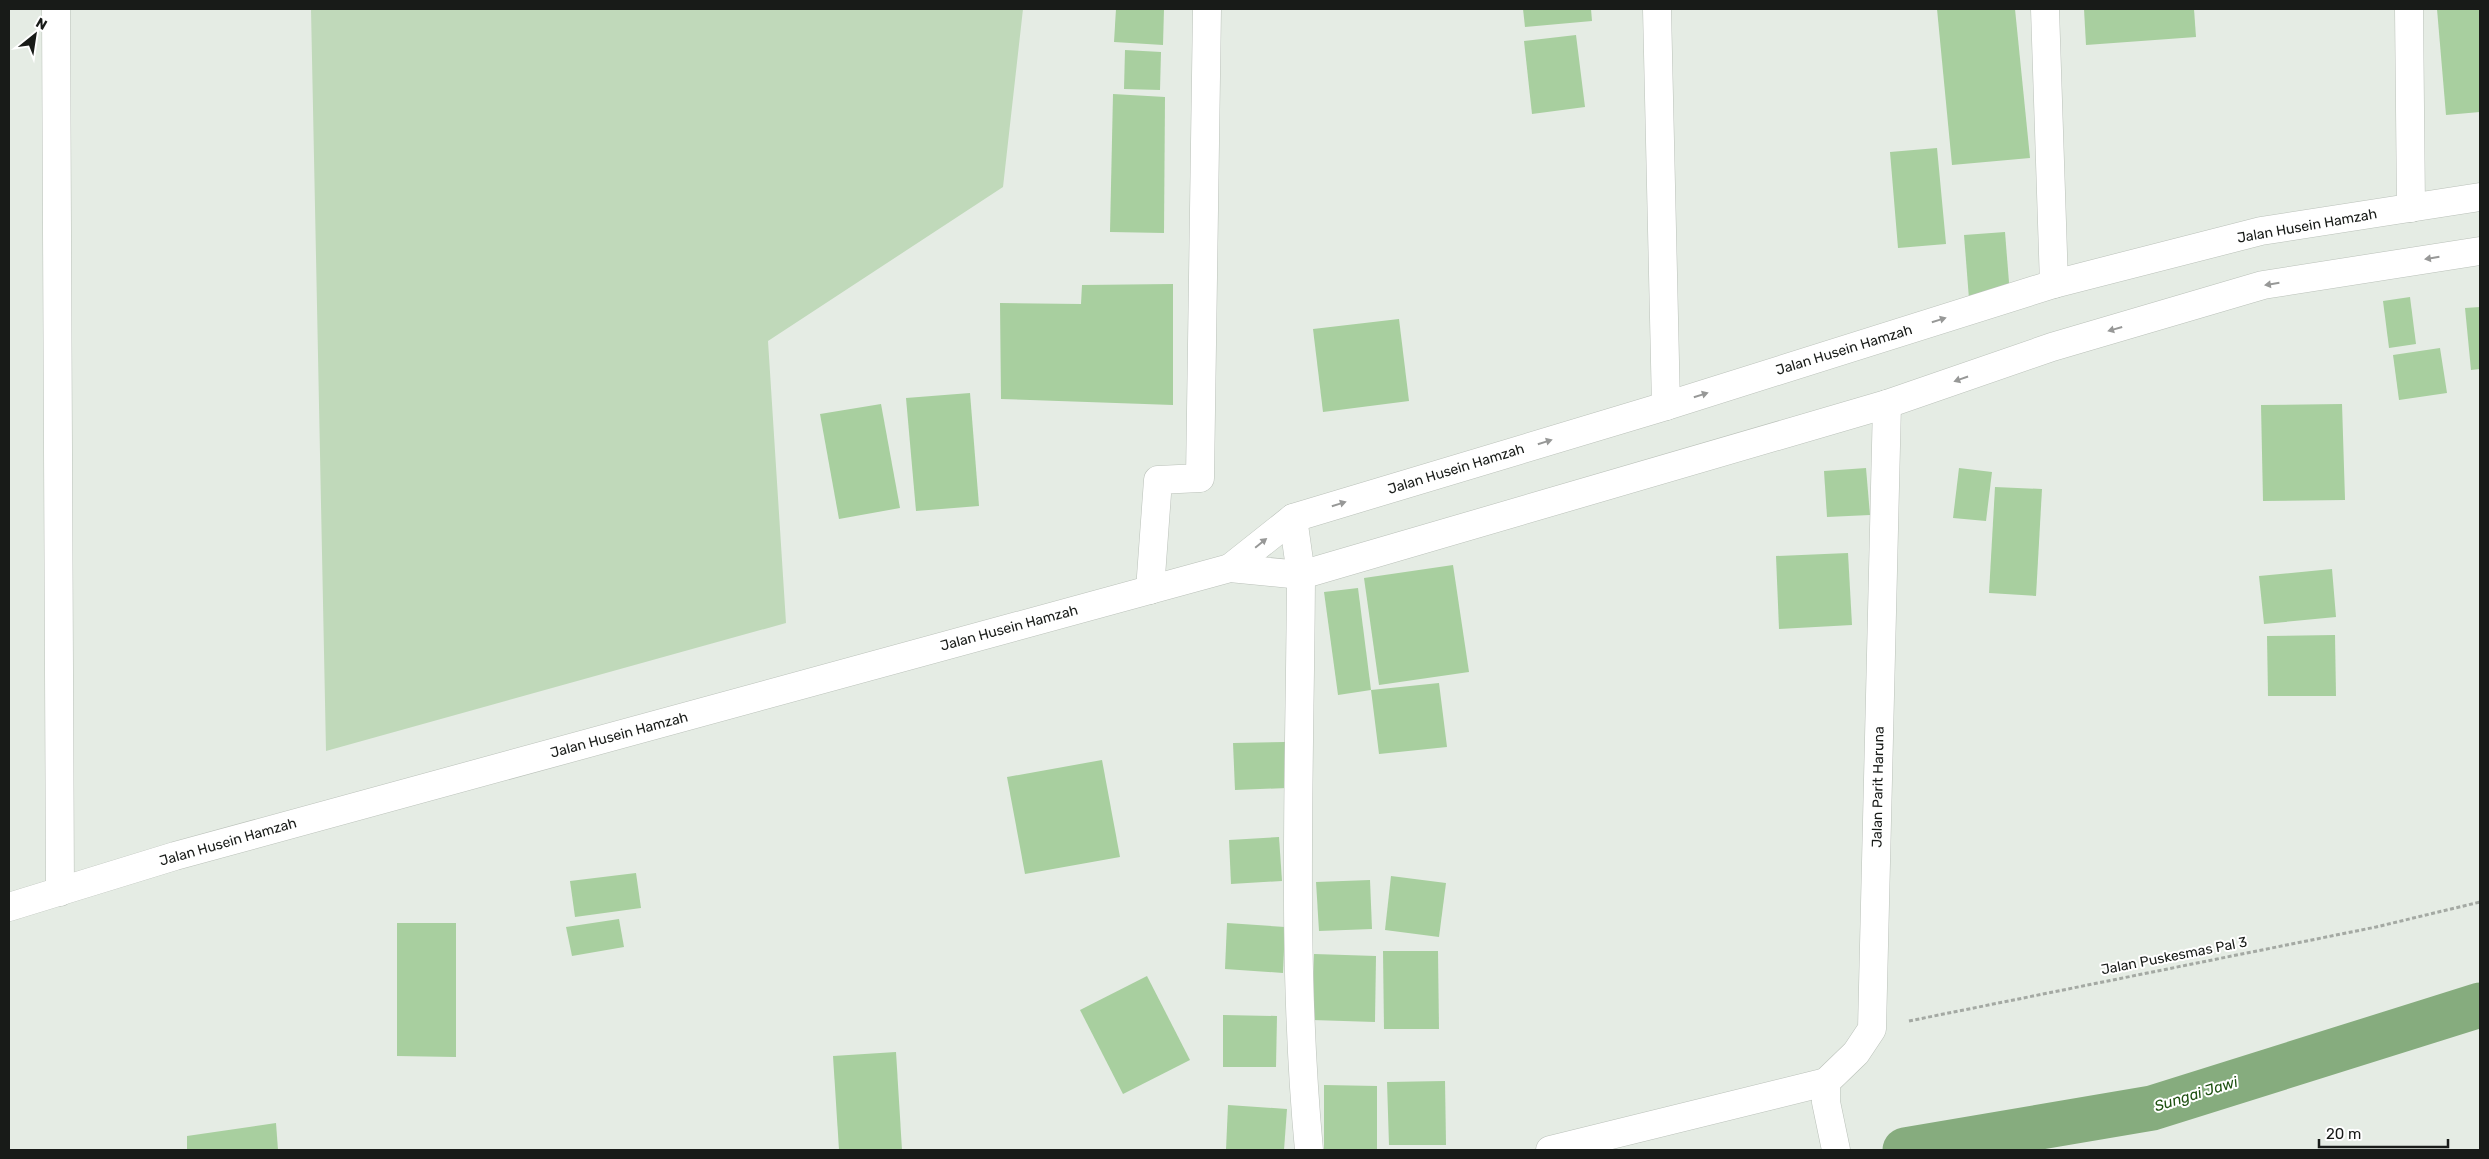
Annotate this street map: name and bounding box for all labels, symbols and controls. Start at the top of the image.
north arrow [10,10,60,60]
text: N [33,14,50,34]
street label: Jalan Husein Hamzah [2236,205,2378,247]
one-way arrow [2424,255,2440,263]
one-way arrow [2263,280,2279,288]
one-way arrow [1932,316,1947,324]
street label: Jalan Husein Hamzah [1774,321,1914,379]
one-way arrow [2108,325,2123,333]
one-way arrow [1953,375,1968,383]
one-way arrow [1693,391,1708,398]
one-way arrow [1538,438,1553,446]
street label: Jalan Husein Hamzah [1386,440,1526,498]
one-way arrow [1332,500,1347,508]
one-way arrow [1255,538,1268,549]
street label: Jalan Husein Hamzah [938,601,1080,655]
street label: Jalan Husein Hamzah [548,708,690,762]
street label: Jalan Parit Haruna [1868,726,1888,848]
street label: Jalan Husein Hamzah [157,814,299,870]
street label: Jalan Puskesmas Pal 3 [2099,933,2249,979]
water label: Sungai Jawi [2152,1073,2240,1115]
scale bar [2319,1116,2448,1148]
text: 20 m [2326,1125,2361,1143]

